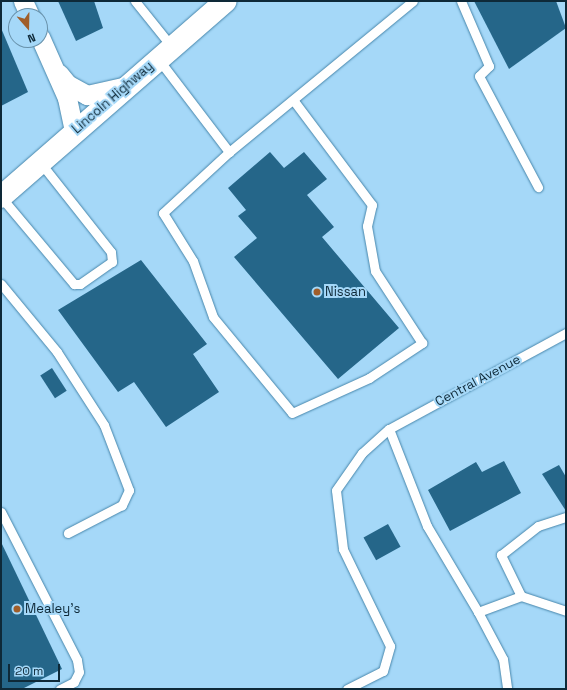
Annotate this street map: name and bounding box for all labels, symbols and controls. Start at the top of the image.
north arrow [8,8,48,48]
text: N [26,30,38,46]
street label: Lincoln Highway [69,59,157,137]
place label: Nissan [325,284,366,300]
marker: Nissan [312,287,322,297]
street label: Central Avenue [433,352,523,410]
place label: Mealey's [25,601,80,617]
marker: Mealey's [12,604,22,614]
scale bar [10,656,62,682]
text: 20 m [15,663,43,679]

